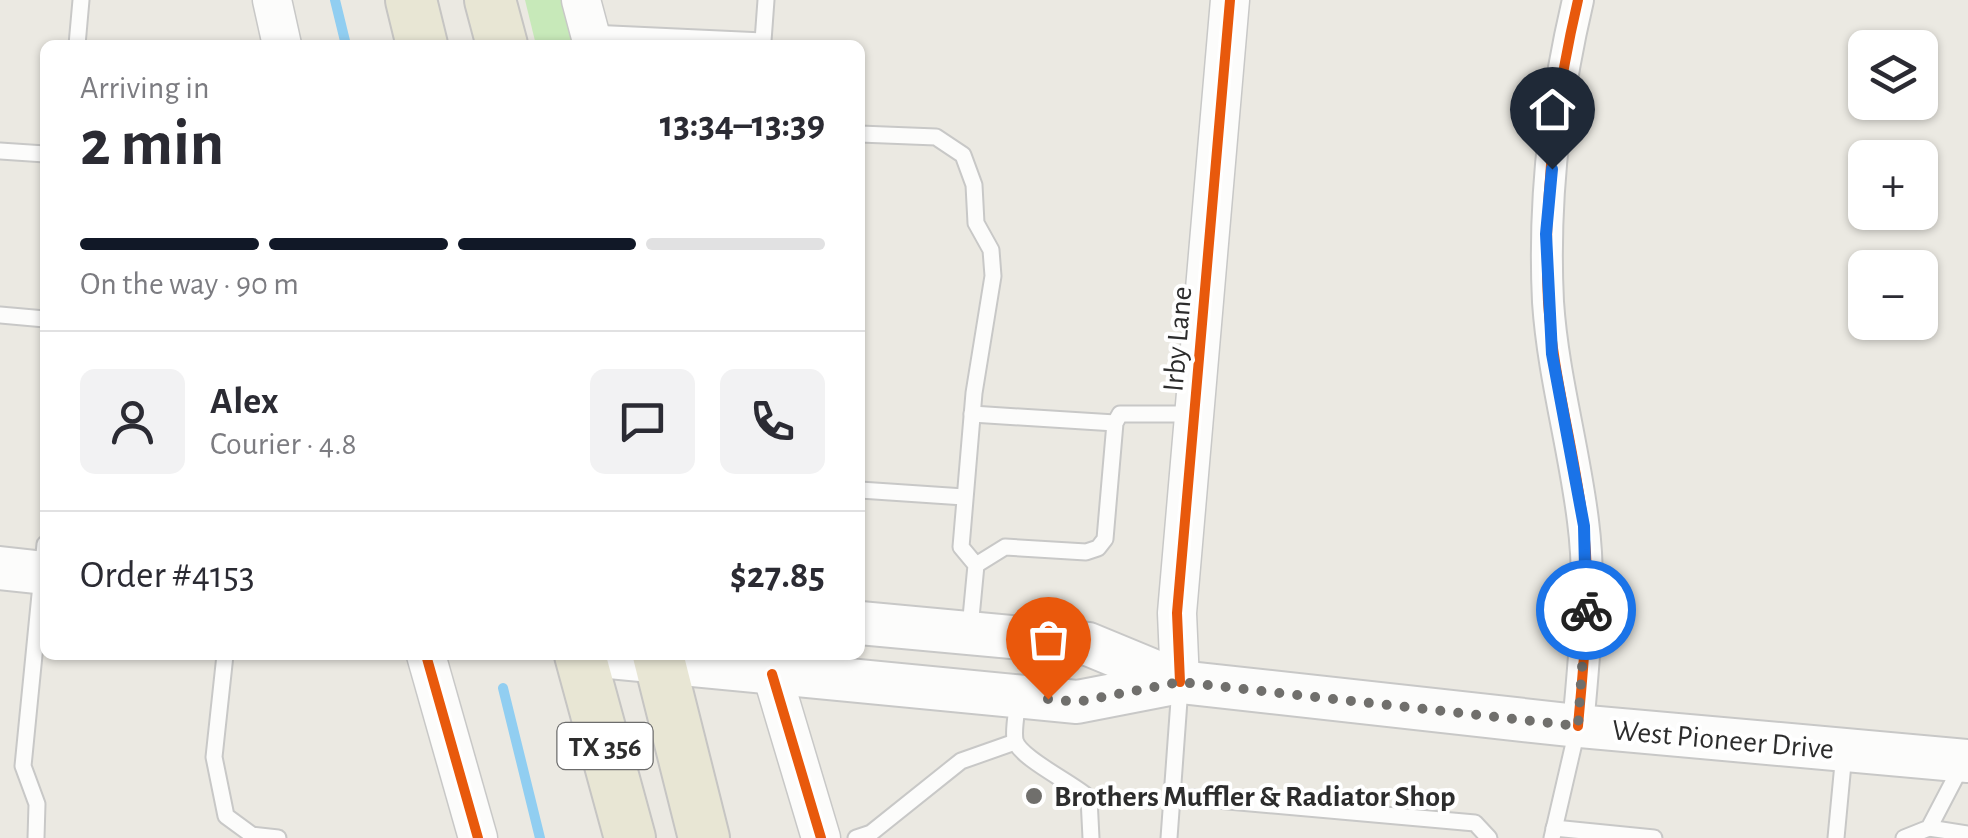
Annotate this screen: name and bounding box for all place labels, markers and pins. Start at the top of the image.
pin [1510,67,1595,170]
pin [1006,597,1091,700]
place label: Brothers Muffler & Radiator Shop [1054,782,1456,812]
marker: Brothers Muffler & Radiator Shop [1023,785,1045,807]

